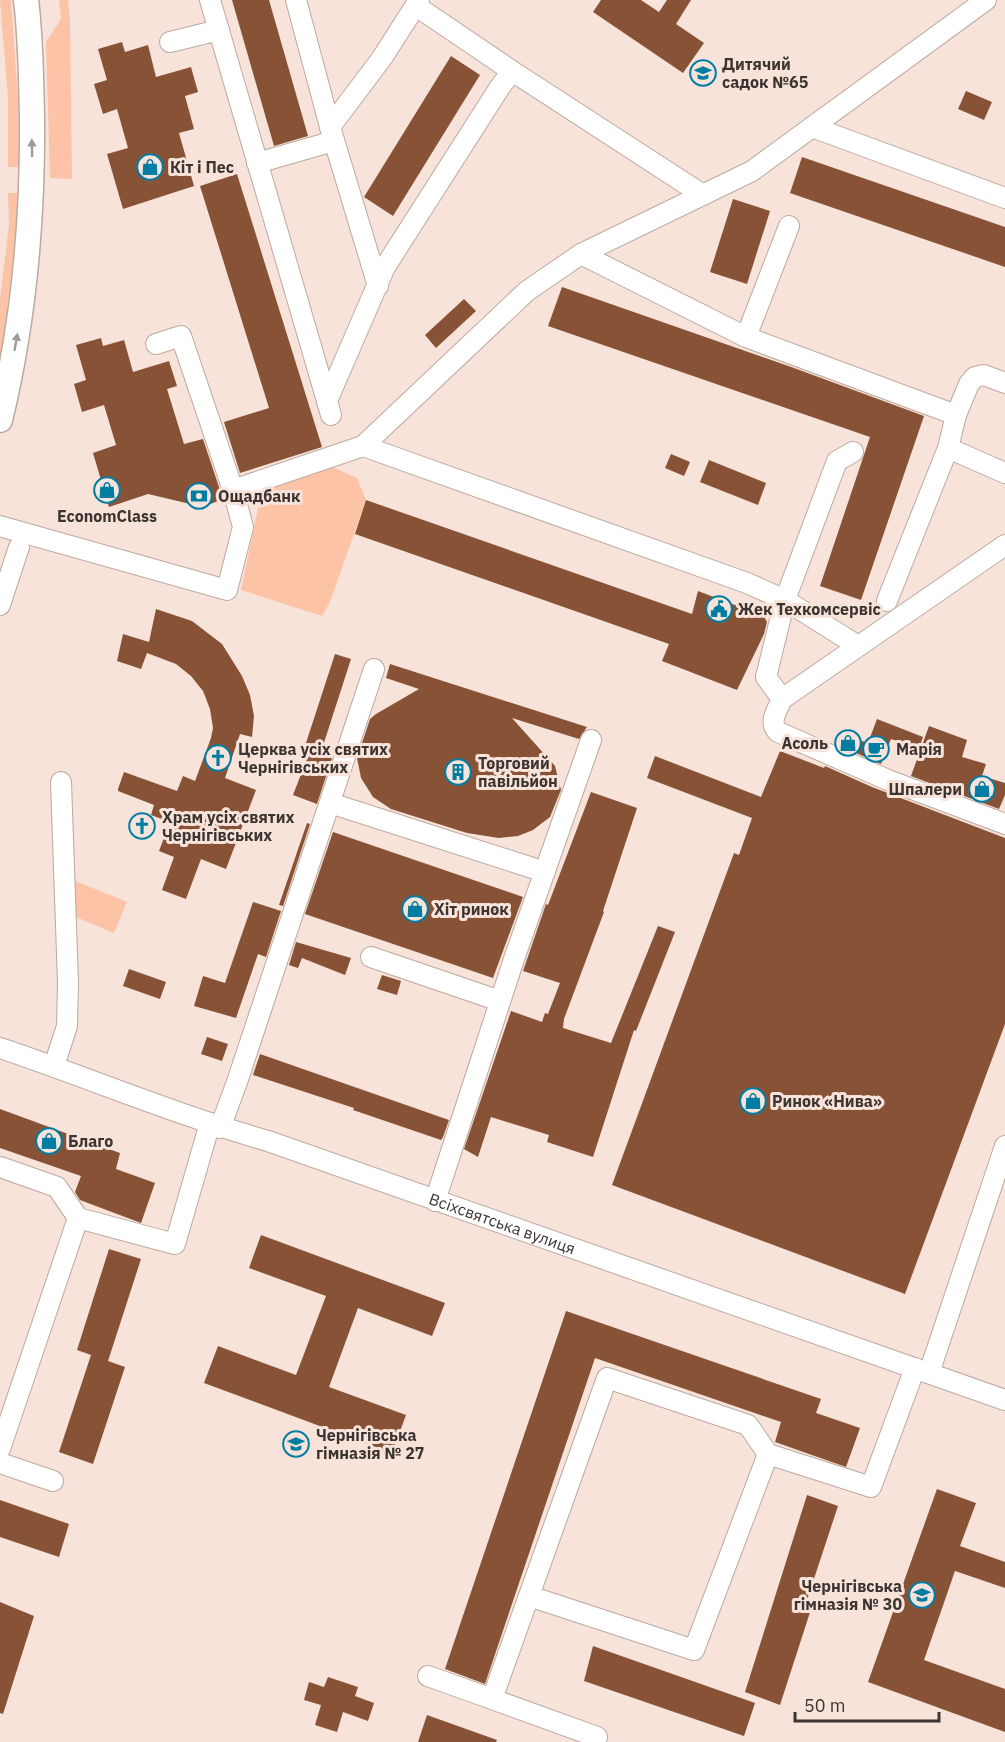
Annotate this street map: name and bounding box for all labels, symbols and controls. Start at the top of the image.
place label: Дитячий садок №65 [722,54,809,92]
school or university icon: Дитячий садок №65 [688,58,718,88]
one-way arrow [27,139,37,158]
shop icon: Кіт і Пес [135,152,165,182]
place label: Кіт і Пес [170,157,234,177]
one-way arrow [12,333,21,352]
shop icon: EconomClass [92,475,122,505]
bank icon: Ощадбанк [184,481,214,511]
place label: Ощадбанк [218,486,301,506]
place label: EconomClass [57,506,157,526]
public building icon: Жек Техкомсервіс [704,594,734,624]
place label: Жек Техкомсервіс [738,599,881,619]
shop icon: Асоль [833,728,863,758]
place label: Асоль [781,733,828,753]
cafe icon: Марія [861,734,891,764]
place label: Церква усіх святих Чернігівських [238,739,388,777]
place label: Марія [896,739,942,759]
church icon: Церква усіх святих Чернігівських [203,743,233,773]
place label: Торговий павільйон [478,753,558,791]
building icon: Торговий павільйон [443,757,473,787]
shop icon: Шпалери [967,774,997,804]
place label: Шпалери [889,779,962,799]
place label: Храм усіх святих Чернігівських [162,807,295,845]
church icon: Храм усіх святих Чернігівських [127,811,157,841]
shop icon: Хіт ринок [400,894,430,924]
place label: Хіт ринок [434,899,509,919]
shop icon: Ринок «Нива» [738,1086,768,1116]
place label: Ринок «Нива» [772,1091,882,1111]
shop icon: Благо [34,1126,64,1156]
place label: Благо [68,1131,113,1151]
street label: Всіхсвятська вулиця [426,1188,578,1258]
place label: Чернігівська гімназія № 27 [316,1425,424,1463]
school or university icon: Чернігівська гімназія № 27 [281,1429,311,1459]
place label: Чернігівська гімназія № 30 [794,1576,902,1614]
school or university icon: Чернігівська гімназія № 30 [907,1580,937,1610]
scale bar [795,1685,939,1723]
text: 50 m [804,1694,846,1717]

